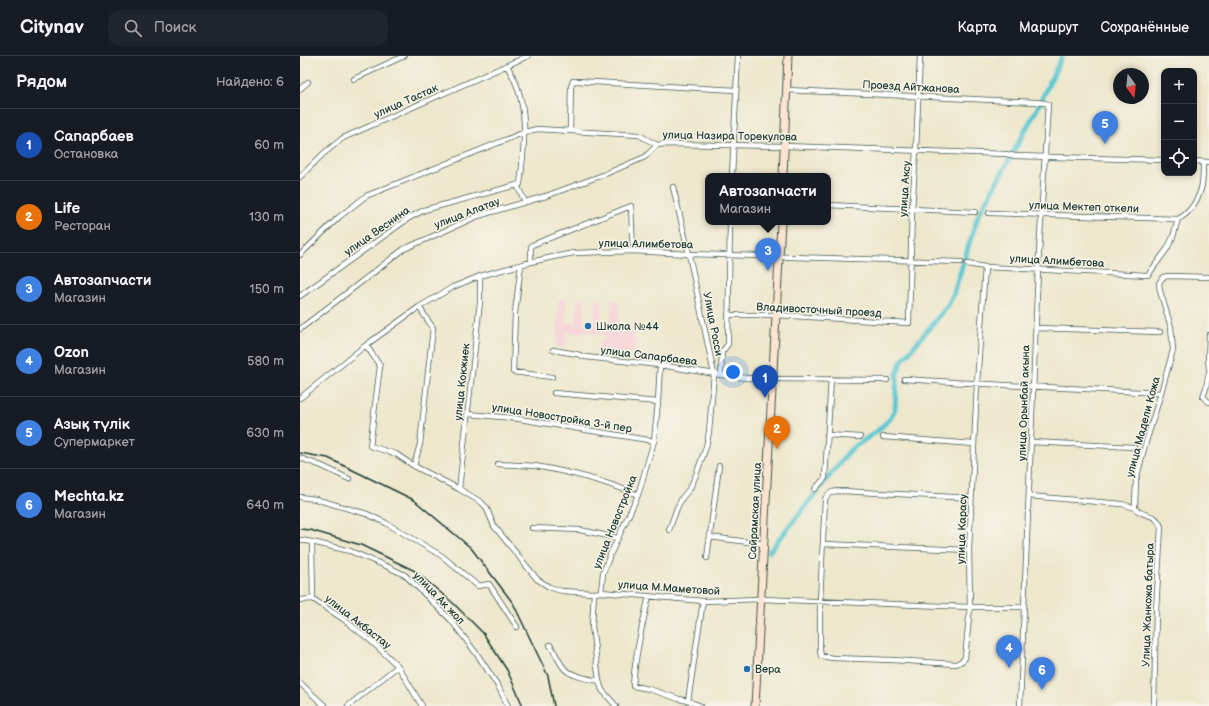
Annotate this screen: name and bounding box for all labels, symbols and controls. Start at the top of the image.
search box [108,10,388,46]
text: Citynav [20,16,84,39]
icon: search [122,17,144,39]
text: Поиск [154,18,197,37]
text: Карта [958,19,997,36]
text: Маршрут [1019,19,1079,36]
text: Сохранённые [1101,19,1189,36]
north arrow [1113,68,1149,104]
map controls [1161,68,1197,176]
button: + [1161,68,1197,104]
text: Рядом [16,72,67,92]
text: Найдено: 6 [216,74,284,90]
street label: Проезд Айтжанова [862,78,961,96]
street label: улица Тастак [372,81,440,121]
button: − [1161,104,1197,140]
pin: 5 [1092,111,1118,144]
text: Сапарбаев [54,127,134,146]
street label: улица Назира Торекулова [662,128,798,144]
text: 1 [26,137,32,153]
text: 60 m [254,137,284,153]
button: locate [1161,140,1197,176]
text: Остановка [54,146,119,162]
street label: улица Аксу [897,161,913,217]
popup [705,173,831,225]
text: Автозапчасти [719,182,817,201]
street label: улица Алатау [432,195,502,231]
text: Life [54,199,80,218]
street label: улица Мектеп откели [1029,199,1139,215]
text: Магазин [719,201,771,217]
street label: улица Веснина [342,203,413,258]
text: 2 [25,209,33,225]
text: 130 m [249,209,284,225]
text: Ресторан [54,218,111,234]
street label: улица Алимбетова [599,237,694,251]
pin: 3 [755,238,781,271]
street label: улица Алимбетова [1009,252,1105,270]
text: Автозапчасти [54,271,151,290]
text: 3 [25,281,33,297]
text: 150 m [250,281,284,297]
text: Магазин [54,290,106,306]
street label: Улица Росси [700,291,726,357]
street label: Владивосточный проезд [756,300,882,320]
place label: Школа №44 [596,320,659,333]
marker: Школа №44 [583,321,593,331]
street label: улица Кокжиек [451,342,473,421]
text: Ozon [54,343,89,362]
street label: улица Сапарбаева [600,344,699,368]
street label: улица Орынбай акына [1015,344,1033,461]
text: 4 [25,353,33,369]
text: 580 m [247,353,284,369]
text: Магазин [54,362,106,378]
your location [723,362,743,382]
pin: 1 [752,365,778,398]
street label: улица Мадели Кожа [1123,375,1163,479]
street label: улица Новостройка 3-й пер [491,401,634,436]
text: Азық түлік [54,415,130,434]
pin: 2 [764,416,790,449]
text: 5 [25,425,33,441]
text: 630 m [246,425,284,441]
text: Супермаркет [54,434,135,450]
street label: Сайрамская улица [746,462,764,560]
street label: улица Новостройка [590,473,640,571]
text: Mechta.kz [54,487,124,506]
street label: улица Карасу [954,494,970,564]
text: 6 [25,497,33,513]
text: 640 m [246,497,284,513]
text: Магазин [54,506,106,522]
street label: Улица Жанкожа батыра [1139,542,1157,667]
street label: улица Ак жол [411,569,467,627]
street label: улица М.Маметовой [618,578,720,598]
street label: улица Акбастау [322,592,394,652]
pin: 4 [996,635,1022,668]
pin: 6 [1029,657,1055,690]
place label: Вера [755,663,781,676]
marker: Вера [742,664,752,674]

